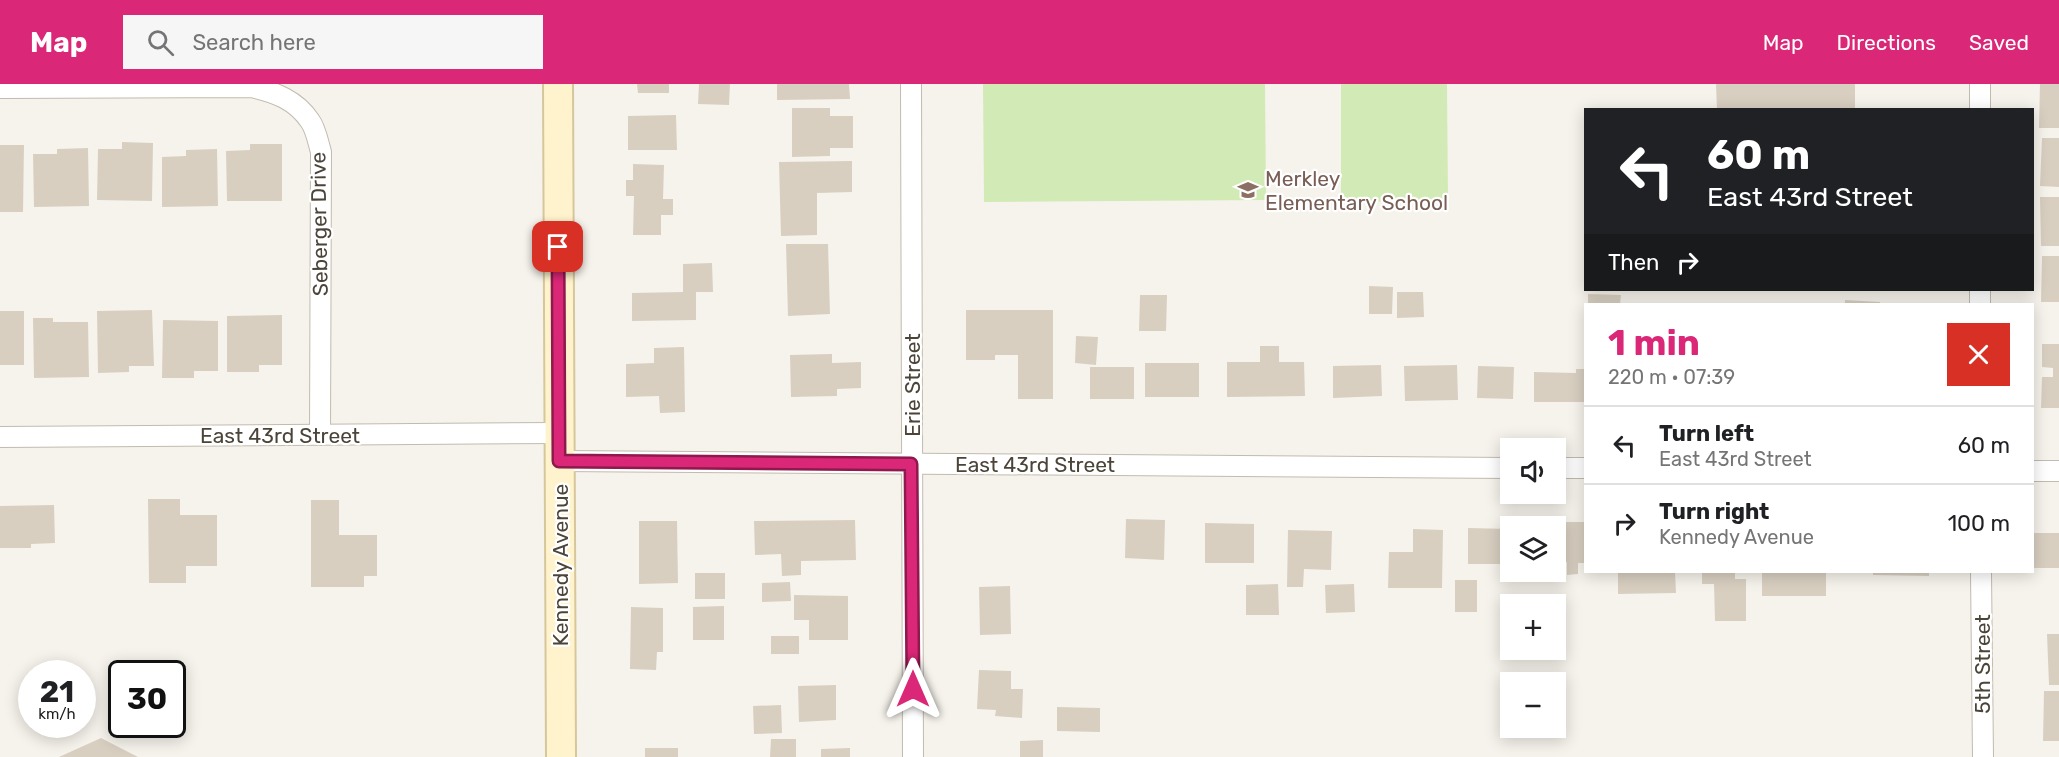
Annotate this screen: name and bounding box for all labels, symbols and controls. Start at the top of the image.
search box [123,15,543,69]
text: Map [30,26,87,59]
icon: search [144,26,177,59]
text: Search here [192,29,316,56]
text: Map [1763,30,1804,55]
text: Directions [1837,30,1936,55]
text: Saved [1969,30,2029,55]
text: 60 m [1707,130,1810,180]
icon: left [1608,132,1686,210]
street label: Seberger Drive [305,152,333,296]
place label: Merkley Elementary School [1265,166,1448,215]
school or university icon: Merkley Elementary School [1236,178,1260,202]
text: East 43rd Street [1707,181,1913,213]
pin [532,221,583,272]
icon: arrive [541,230,574,263]
icon: right [1671,246,1704,279]
text: Then [1608,249,1659,276]
text: 1 min [1608,321,1700,364]
button: close [1947,323,2010,386]
street label: Erie Street [900,333,925,437]
text: 220 m · 07:39 [1608,365,1735,389]
text: Turn left [1659,420,1754,447]
street label: East 43rd Street [200,423,360,448]
icon: left [1608,429,1641,462]
text: 60 m [1958,432,2010,459]
map controls [1500,438,1566,738]
button: sound [1500,438,1566,504]
text: East 43rd Street [1659,447,1812,471]
street label: East 43rd Street [955,452,1115,477]
street label: Kennedy Avenue [548,484,573,646]
text: Turn right [1659,498,1769,525]
icon: right [1608,507,1641,540]
text: 100 m [1948,510,2010,537]
button: layers [1500,516,1566,582]
text: Kennedy Avenue [1659,525,1814,549]
button: + [1500,594,1566,660]
street label: 5th Street [1970,614,1995,714]
position arrow [881,657,945,721]
speed limit sign: 30 [108,660,186,738]
button: − [1500,672,1566,738]
text: 21 [40,674,74,710]
text: km/h [38,705,76,723]

